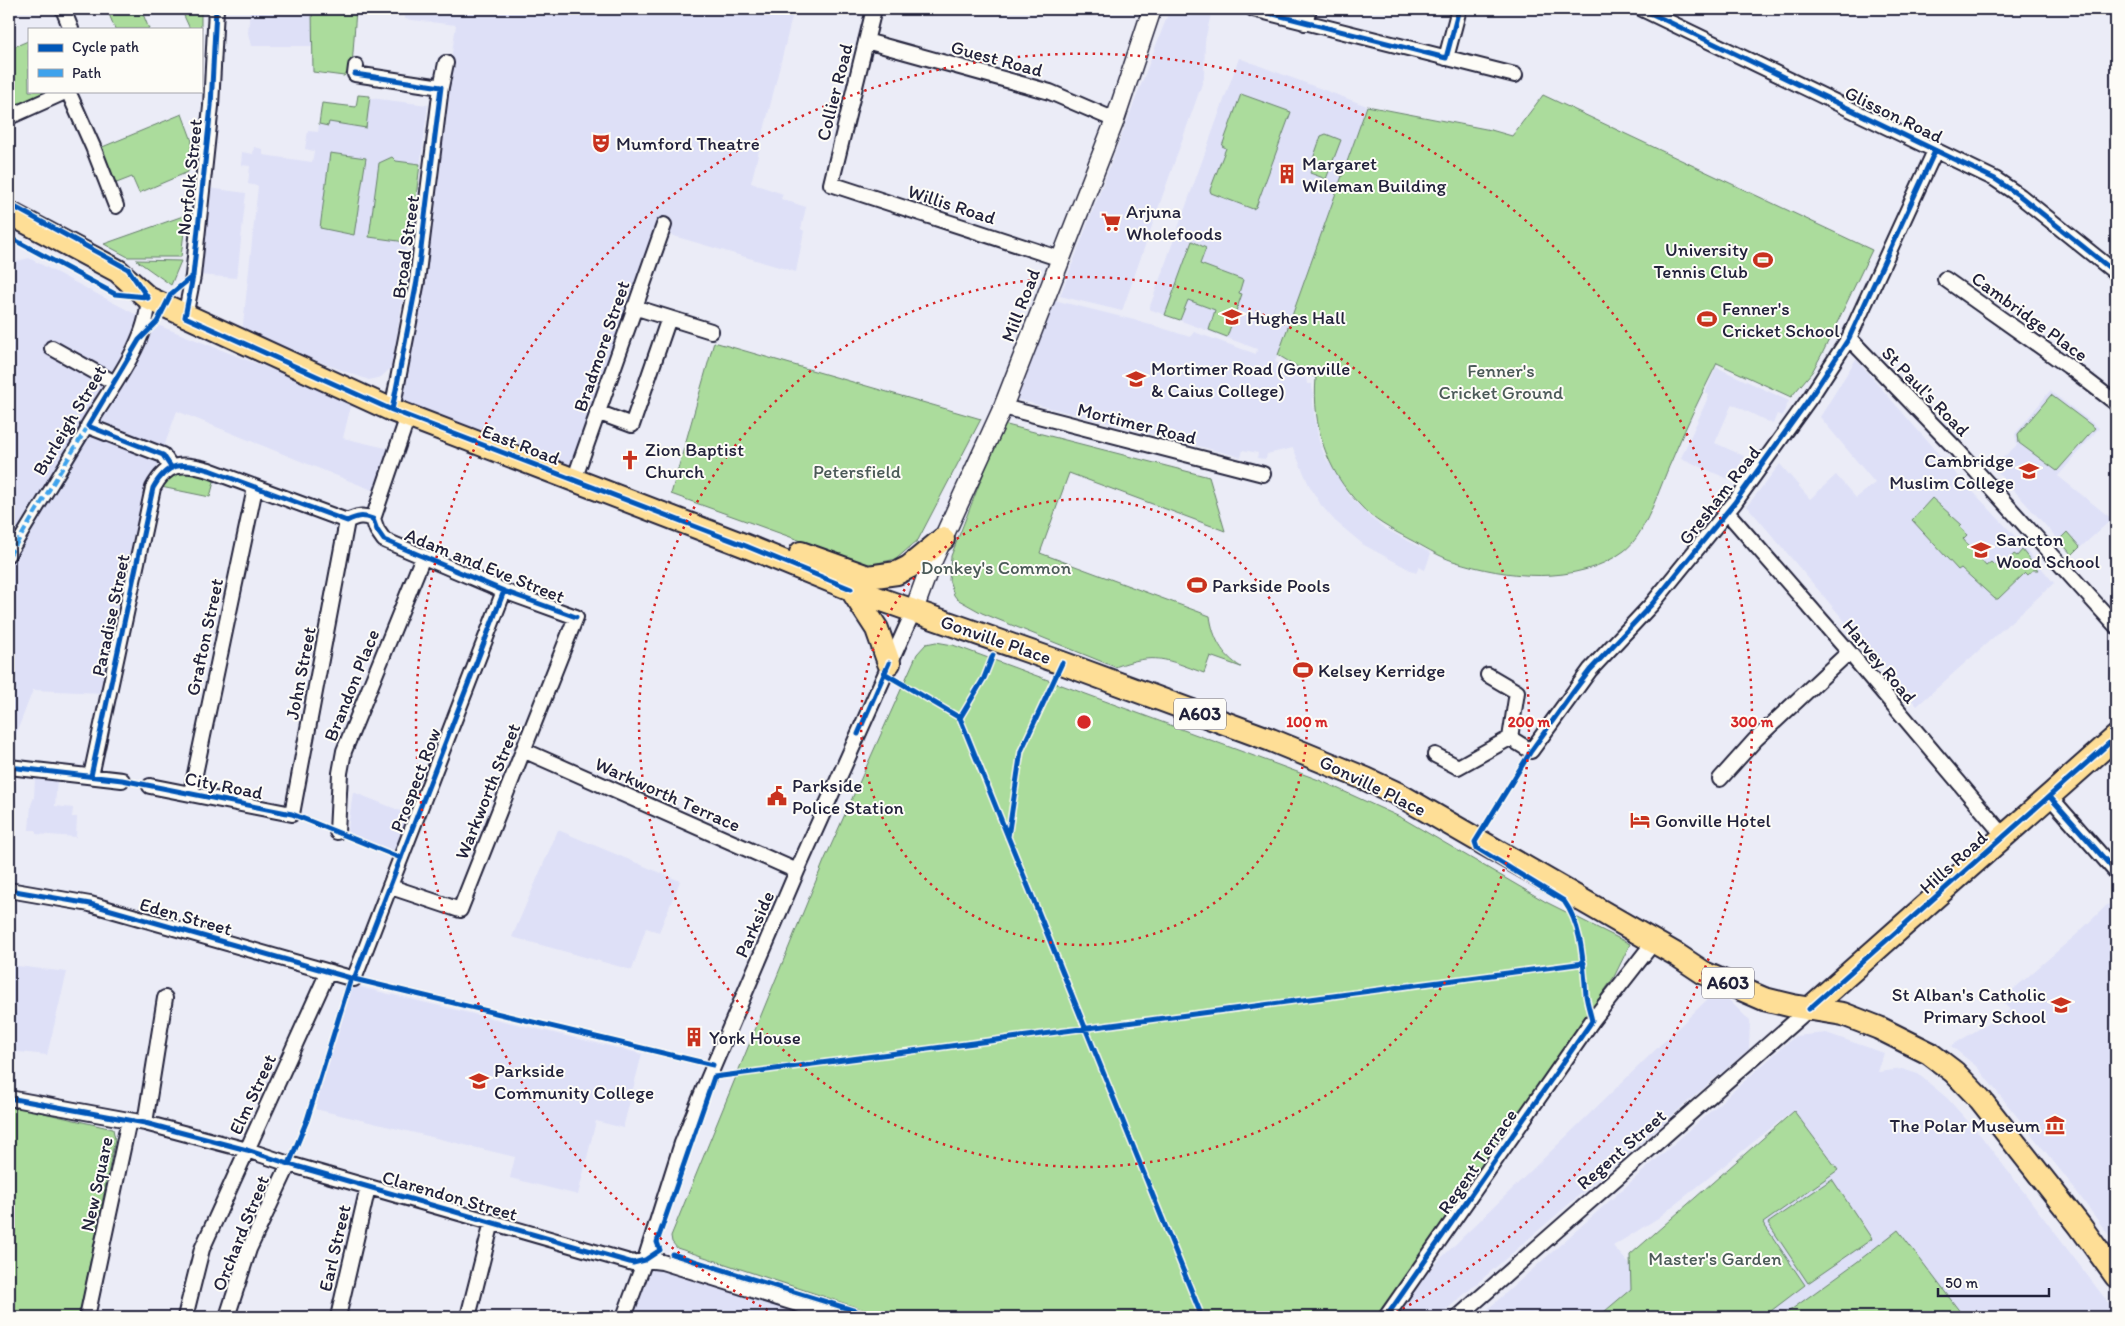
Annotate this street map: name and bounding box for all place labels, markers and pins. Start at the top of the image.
theatre icon: Mumford Theatre [590,132,612,154]
place label: Mumford Theatre [616,132,760,155]
place label: Margaret Wileman Building [1302,152,1447,197]
building icon: Margaret Wileman Building [1276,163,1298,185]
place label: Arjuna Wholefoods [1126,200,1222,245]
supermarket icon: Arjuna Wholefoods [1100,211,1122,233]
place label: University Tennis Club [1654,238,1748,283]
sports icon: University Tennis Club [1752,249,1774,271]
place label: Fenner's Cricket School [1722,297,1840,342]
school or university icon: Hughes Hall [1221,306,1243,328]
place label: Hughes Hall [1247,306,1346,329]
sports icon: Fenner's Cricket School [1696,308,1718,330]
place label: Mortimer Road (Gonville & Caius College) [1151,357,1350,402]
school or university icon: Mortimer Road (Gonville & Caius College) [1125,368,1147,390]
place label: Zion Baptist Church [645,438,744,483]
church icon: Zion Baptist Church [619,449,641,471]
place label: Cambridge Muslim College [1889,449,2014,494]
school or university icon: Cambridge Muslim College [2018,460,2040,482]
place label: Sancton Wood School [1996,528,2101,573]
school or university icon: Sancton Wood School [1970,539,1992,561]
sports icon: Parkside Pools [1186,574,1208,596]
place label: Parkside Pools [1212,574,1330,597]
sports icon: Kelsey Kerridge [1292,659,1314,681]
place label: Kelsey Kerridge [1318,659,1445,682]
centre of rings [1075,713,1093,731]
place label: Parkside Police Station [792,774,904,819]
public building icon: Parkside Police Station [766,785,788,807]
hotel icon: Gonville Hotel [1629,809,1651,831]
place label: Gonville Hotel [1655,809,1771,832]
place label: St Alban's Catholic Primary School [1892,983,2047,1028]
school or university icon: St Alban's Catholic Primary School [2050,994,2072,1016]
building icon: York House [683,1026,705,1048]
place label: York House [709,1026,801,1049]
place label: Parkside Community College [494,1059,654,1104]
school or university icon: Parkside Community College [468,1070,490,1092]
place label: The Polar Museum [1890,1114,2041,1137]
museum icon: The Polar Museum [2044,1114,2066,1136]

